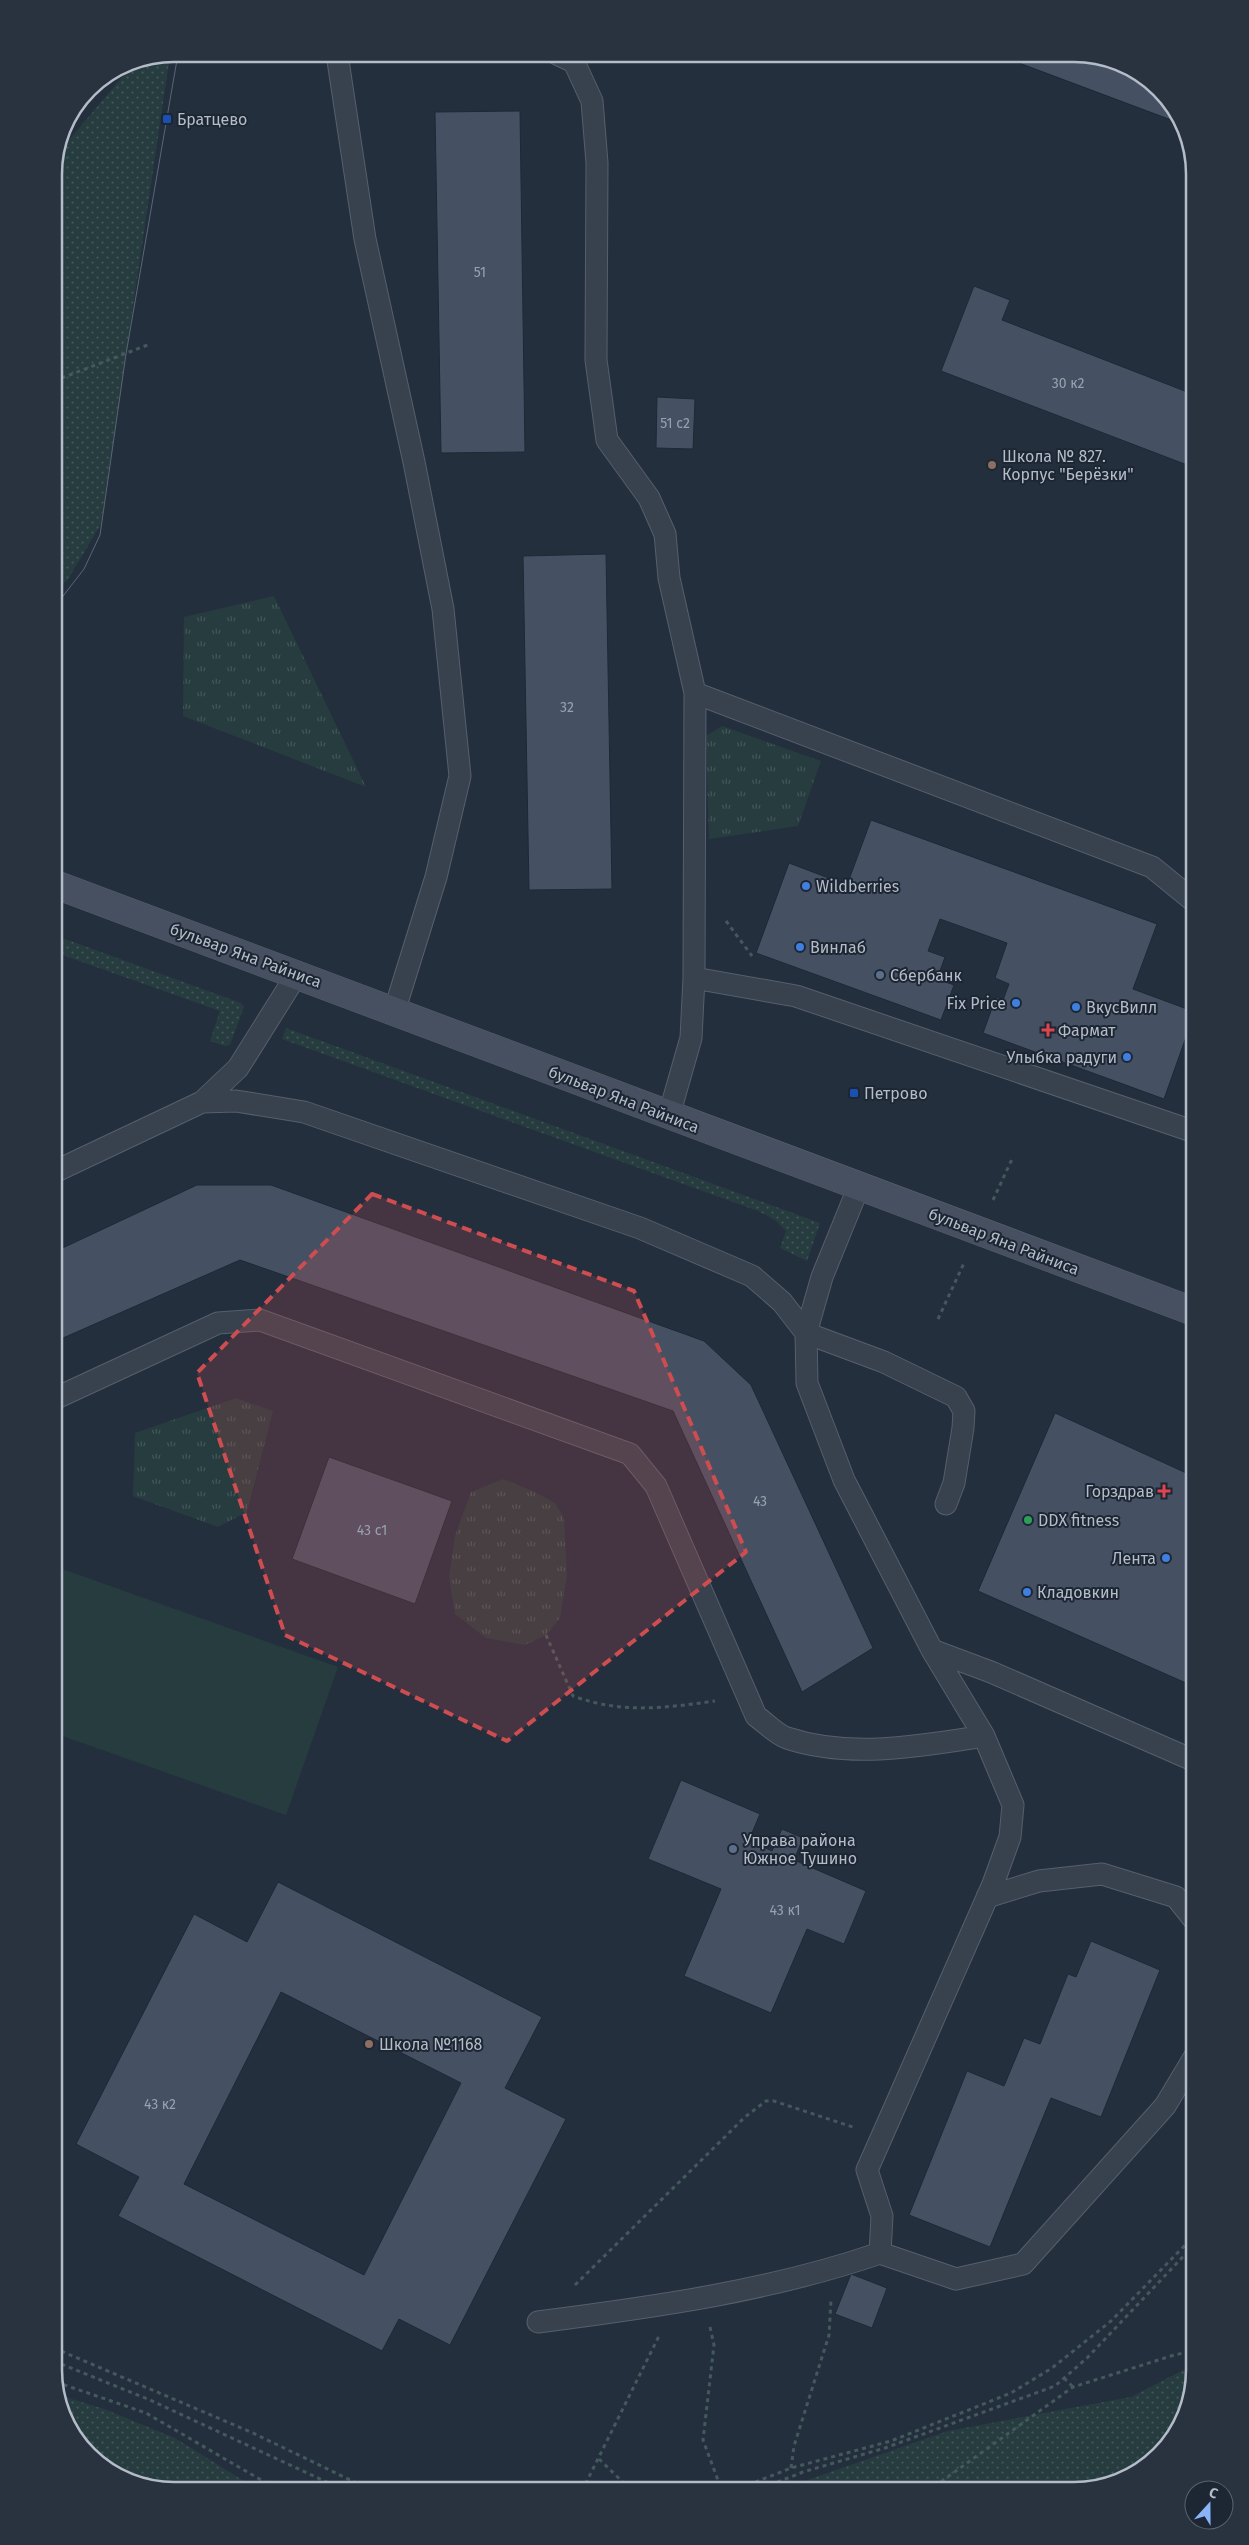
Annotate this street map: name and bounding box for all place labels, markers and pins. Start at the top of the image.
place label: Братцево [177,110,247,129]
marker: Братцево [161,113,173,125]
place label: Школа № 827. Корпус "Берёзки" [1002,447,1134,484]
marker: Школа № 827. Корпус "Берёзки" [986,459,998,471]
place label: Wildberries [816,877,899,896]
marker: Wildberries [800,880,812,892]
place label: Винлаб [810,938,866,957]
marker: Винлаб [794,941,806,953]
place label: Сбербанк [890,966,962,985]
marker: Сбербанк [874,969,886,981]
place label: Fix Price [946,994,1006,1013]
marker: Fix Price [1010,997,1022,1009]
place label: ВкусВилл [1086,998,1157,1017]
marker: ВкусВилл [1070,1001,1082,1013]
place label: Фармат [1058,1021,1116,1040]
marker: Фармат [1042,1024,1054,1036]
place label: Улыбка радуги [1007,1048,1117,1067]
marker: Улыбка радуги [1121,1051,1133,1063]
place label: Петрово [864,1084,928,1103]
marker: Петрово [848,1087,860,1099]
place label: Горздрав [1085,1482,1154,1501]
marker: Горздрав [1158,1485,1170,1497]
place label: DDX fitness [1038,1511,1119,1530]
marker: DDX fitness [1022,1514,1034,1526]
place label: Лента [1112,1549,1156,1568]
marker: Лента [1160,1552,1172,1564]
place label: Кладовкин [1037,1583,1119,1602]
marker: Кладовкин [1021,1586,1033,1598]
place label: Управа района Южное Тушино [743,1831,857,1868]
marker: Управа района Южное Тушино [727,1843,739,1855]
place label: Школа №1168 [379,2035,482,2054]
marker: Школа №1168 [363,2038,375,2050]

